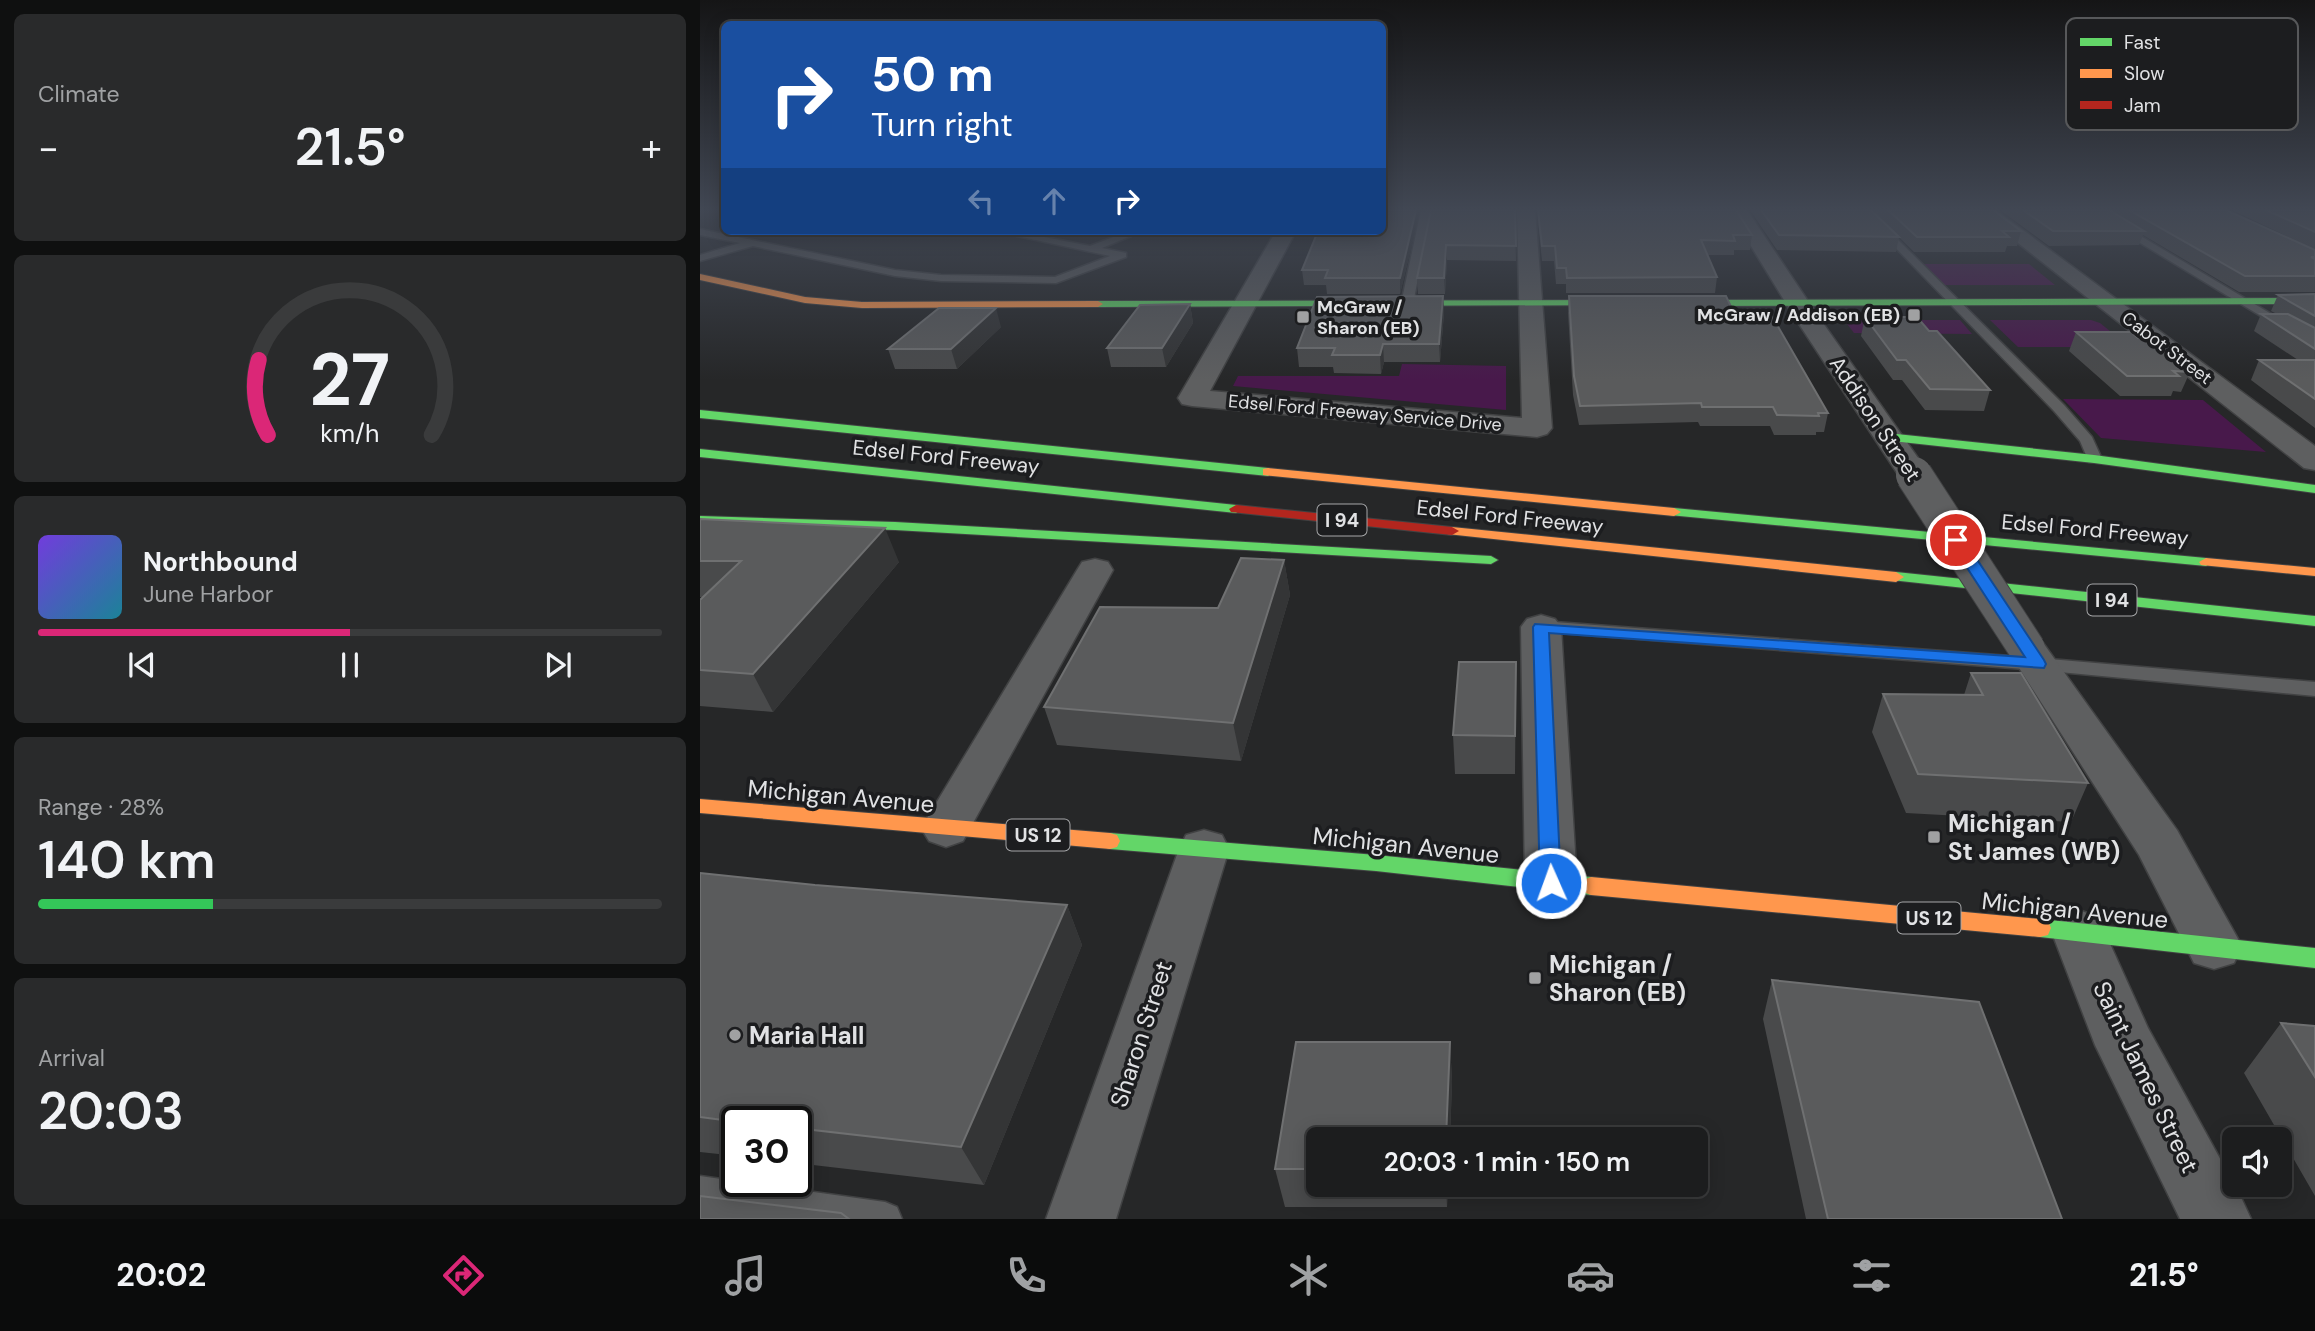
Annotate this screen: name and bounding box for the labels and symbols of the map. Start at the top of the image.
legend [2066,18,2298,130]
text: Fast [2124,30,2160,55]
text: Slow [2124,61,2165,86]
text: Jam [2124,93,2161,118]
place label: McGraw / Sharon (EB) [1317,295,1420,340]
place label: McGraw / Addison (EB) [1697,303,1900,327]
street label: Cabot Street [2117,306,2217,390]
marker: McGraw / Addison (EB) [1906,307,1922,323]
marker: McGraw / Sharon (EB) [1295,309,1311,325]
street label: Addison Street [1823,351,1927,487]
street label: Edsel Ford Freeway Service Drive [1227,389,1503,437]
street label: Edsel Ford Freeway [851,433,1041,481]
street label: Edsel Ford Freeway [1415,493,1605,541]
road number: I 94 [1318,505,1366,536]
street label: Edsel Ford Freeway [2000,508,2190,552]
pin [1926,510,1986,570]
road number: I 94 [2088,584,2136,615]
street label: Michigan Avenue [746,772,936,820]
place label: Michigan / St James (WB) [1948,808,2120,867]
road number: US 12 [1006,820,1070,850]
street label: Michigan Avenue [1311,820,1501,870]
marker: Michigan / St James (WB) [1926,829,1942,845]
position arrow [1514,846,1588,920]
street label: Michigan Avenue [1980,885,2170,935]
road number: US 12 [1898,902,1960,934]
place label: Michigan / Sharon (EB) [1549,949,1686,1008]
street label: Sharon Street [1103,957,1179,1111]
marker: Michigan / Sharon (EB) [1527,970,1543,986]
street label: Saint James Street [2086,976,2206,1178]
place label: Maria Hall [749,1020,864,1051]
marker: Maria Hall [727,1027,743,1043]
speed limit sign: 30 [721,1106,812,1197]

